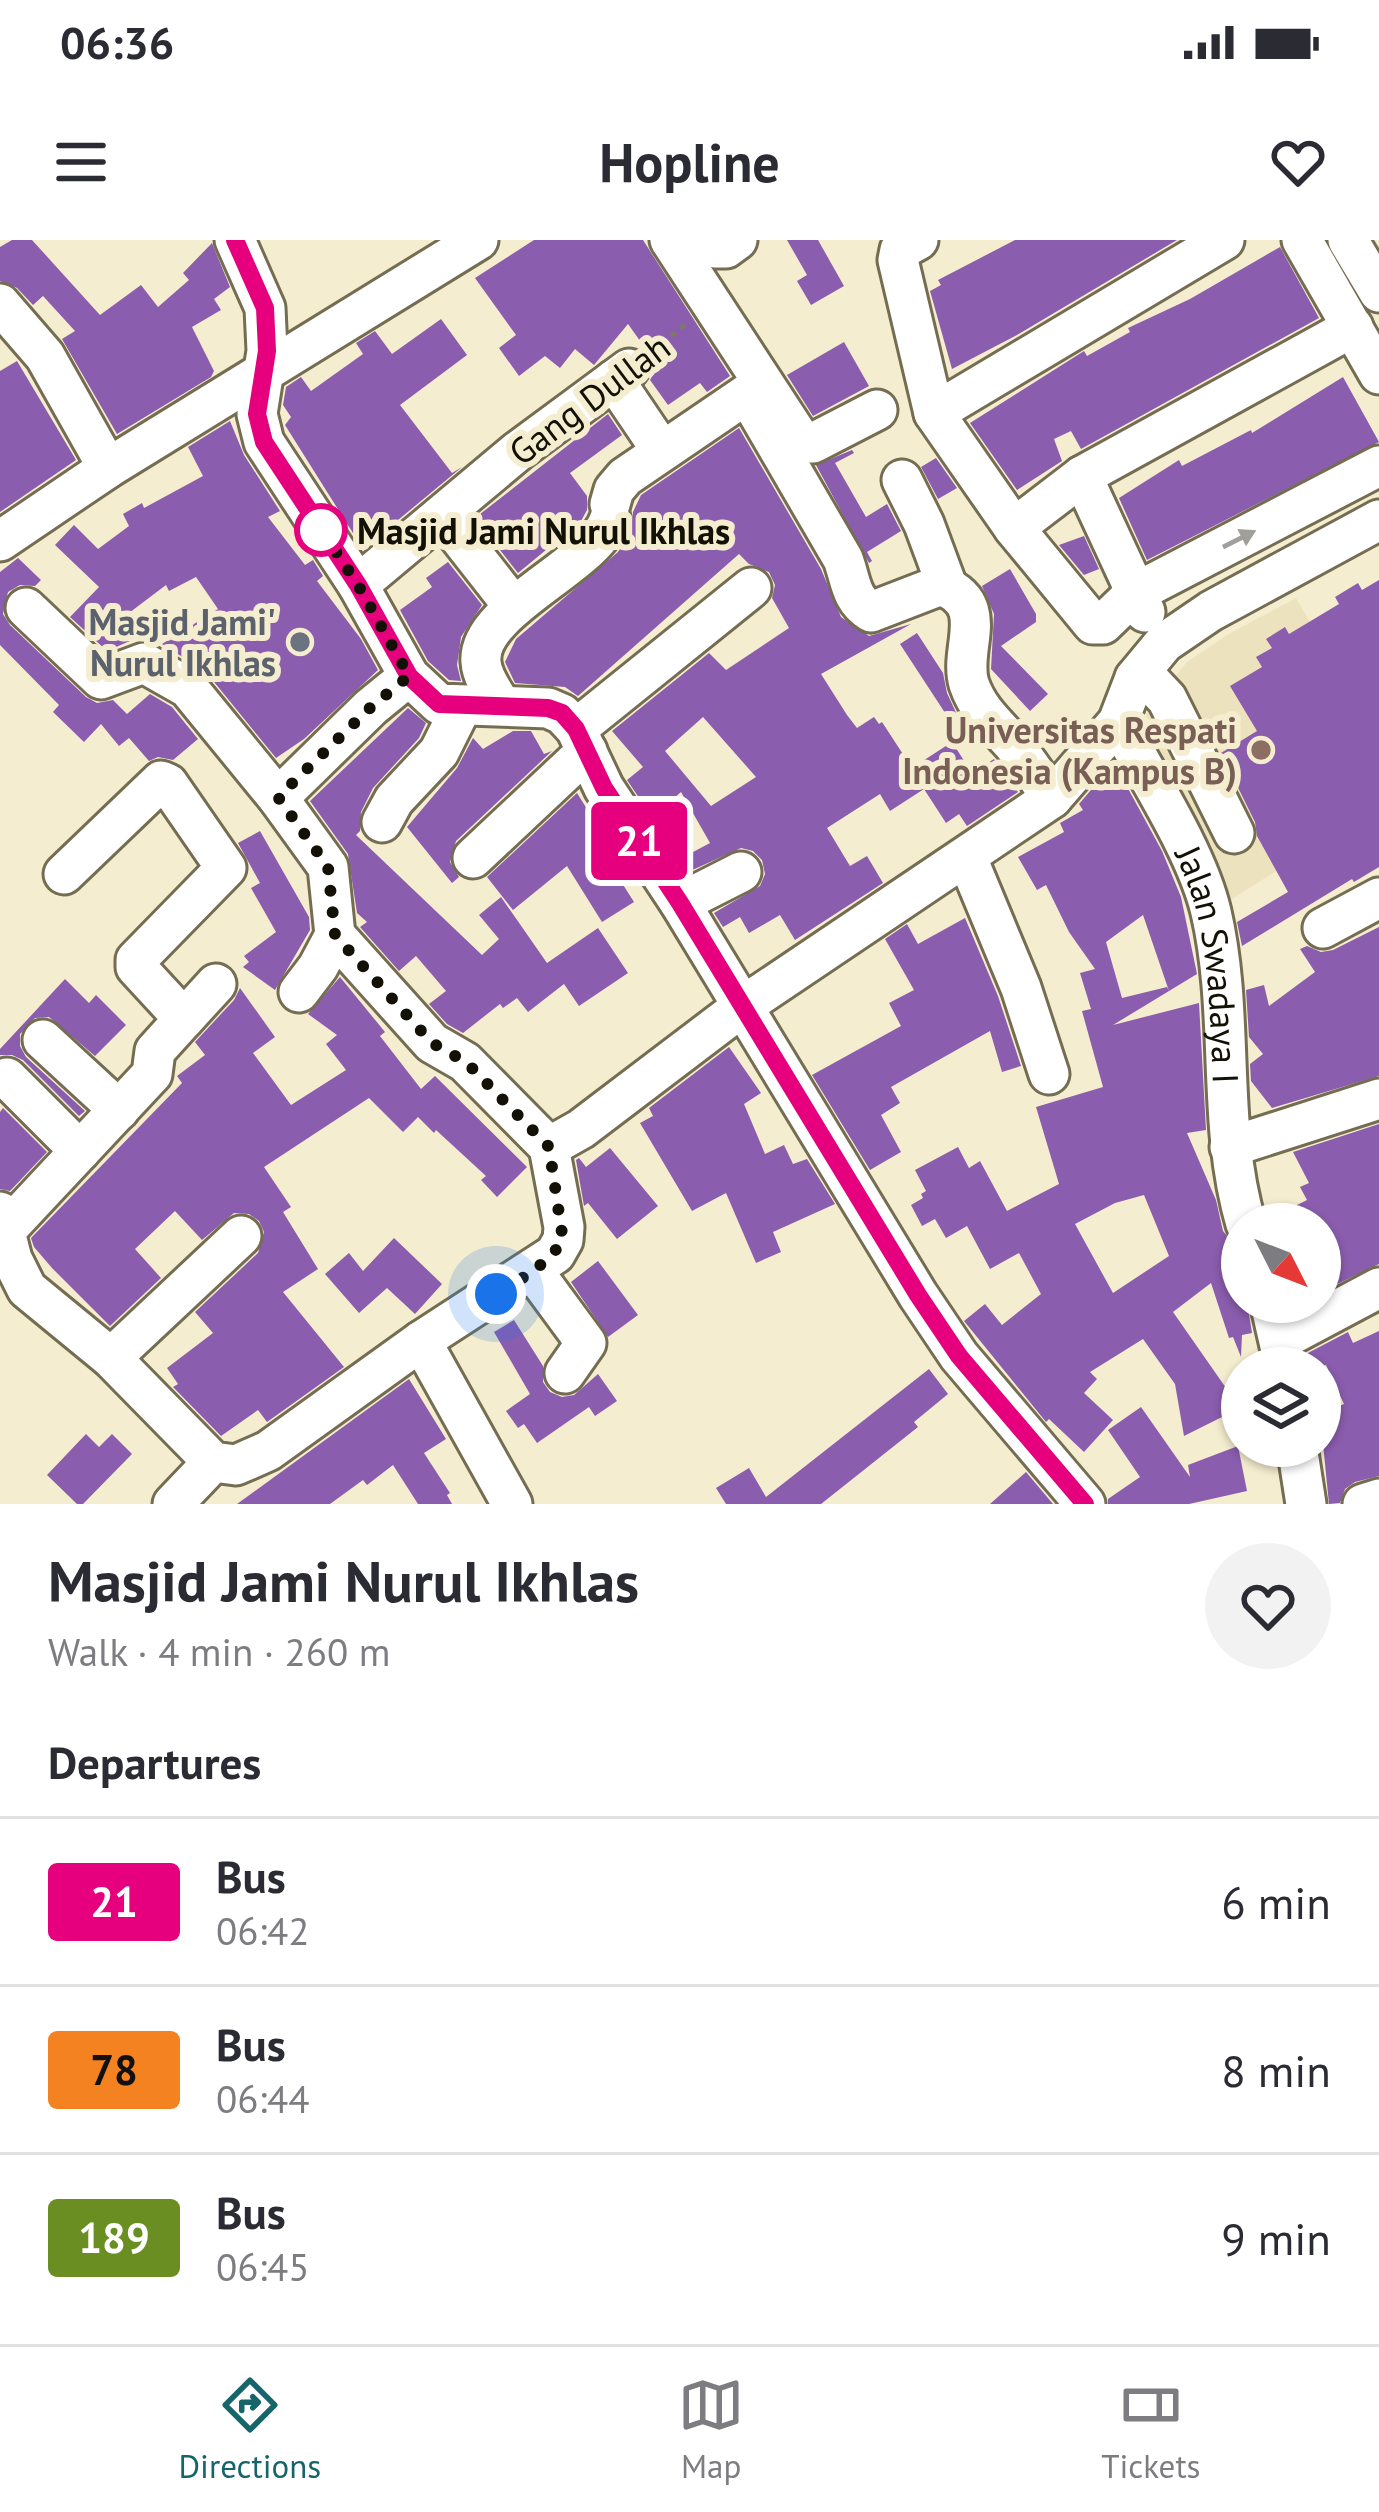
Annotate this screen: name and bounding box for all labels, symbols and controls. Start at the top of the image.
text: 06:36 [60,13,174,71]
text: Hopline [599,127,780,197]
icon: menu [48,129,114,195]
icon: heart [1265,129,1331,195]
street label: Gang Dullah [499,323,679,475]
marker: Masjid Jami Nurul Ikhlas [296,505,346,555]
place label: Masjid Jami Nurul Ikhlas [357,507,730,554]
one-way arrow [1222,529,1256,549]
place label: Masjid Jami' Nurul Ikhlas [89,598,276,686]
marker: Masjid Jami' Nurul Ikhlas [287,629,313,655]
place label: Universitas Respati Indonesia (Kampus B) [902,706,1237,794]
marker: Universitas Respati Indonesia (Kampus B) [1248,737,1274,763]
line badge: 21 [585,802,693,880]
text: 21 [615,813,663,868]
street label: Jalan Swadaya I [1165,836,1250,1085]
north arrow [1221,1203,1341,1323]
map controls [1221,1203,1341,1467]
your location [466,1264,526,1324]
button: layers [1221,1347,1341,1467]
button: heart [1205,1543,1331,1669]
text: Masjid Jami Nurul Ikhlas [48,1544,639,1618]
text: Walk · 4 min · 260 m [48,1626,390,1677]
text: Departures [48,1733,261,1791]
text: Bus [216,1847,286,1905]
text: 6 min [1221,1873,1331,1931]
text: 21 [90,1874,138,1929]
text: 06:42 [216,1905,310,1956]
text: Bus [216,2015,286,2073]
text: 8 min [1221,2041,1331,2099]
text: 78 [90,2042,138,2097]
text: 06:44 [216,2073,310,2124]
text: Bus [216,2183,286,2241]
text: 9 min [1221,2209,1331,2267]
text: 189 [78,2210,150,2265]
text: 06:45 [216,2241,310,2292]
tab: Directions [179,2372,321,2487]
tab: Map [678,2372,744,2487]
tab: Tickets [1101,2372,1200,2487]

